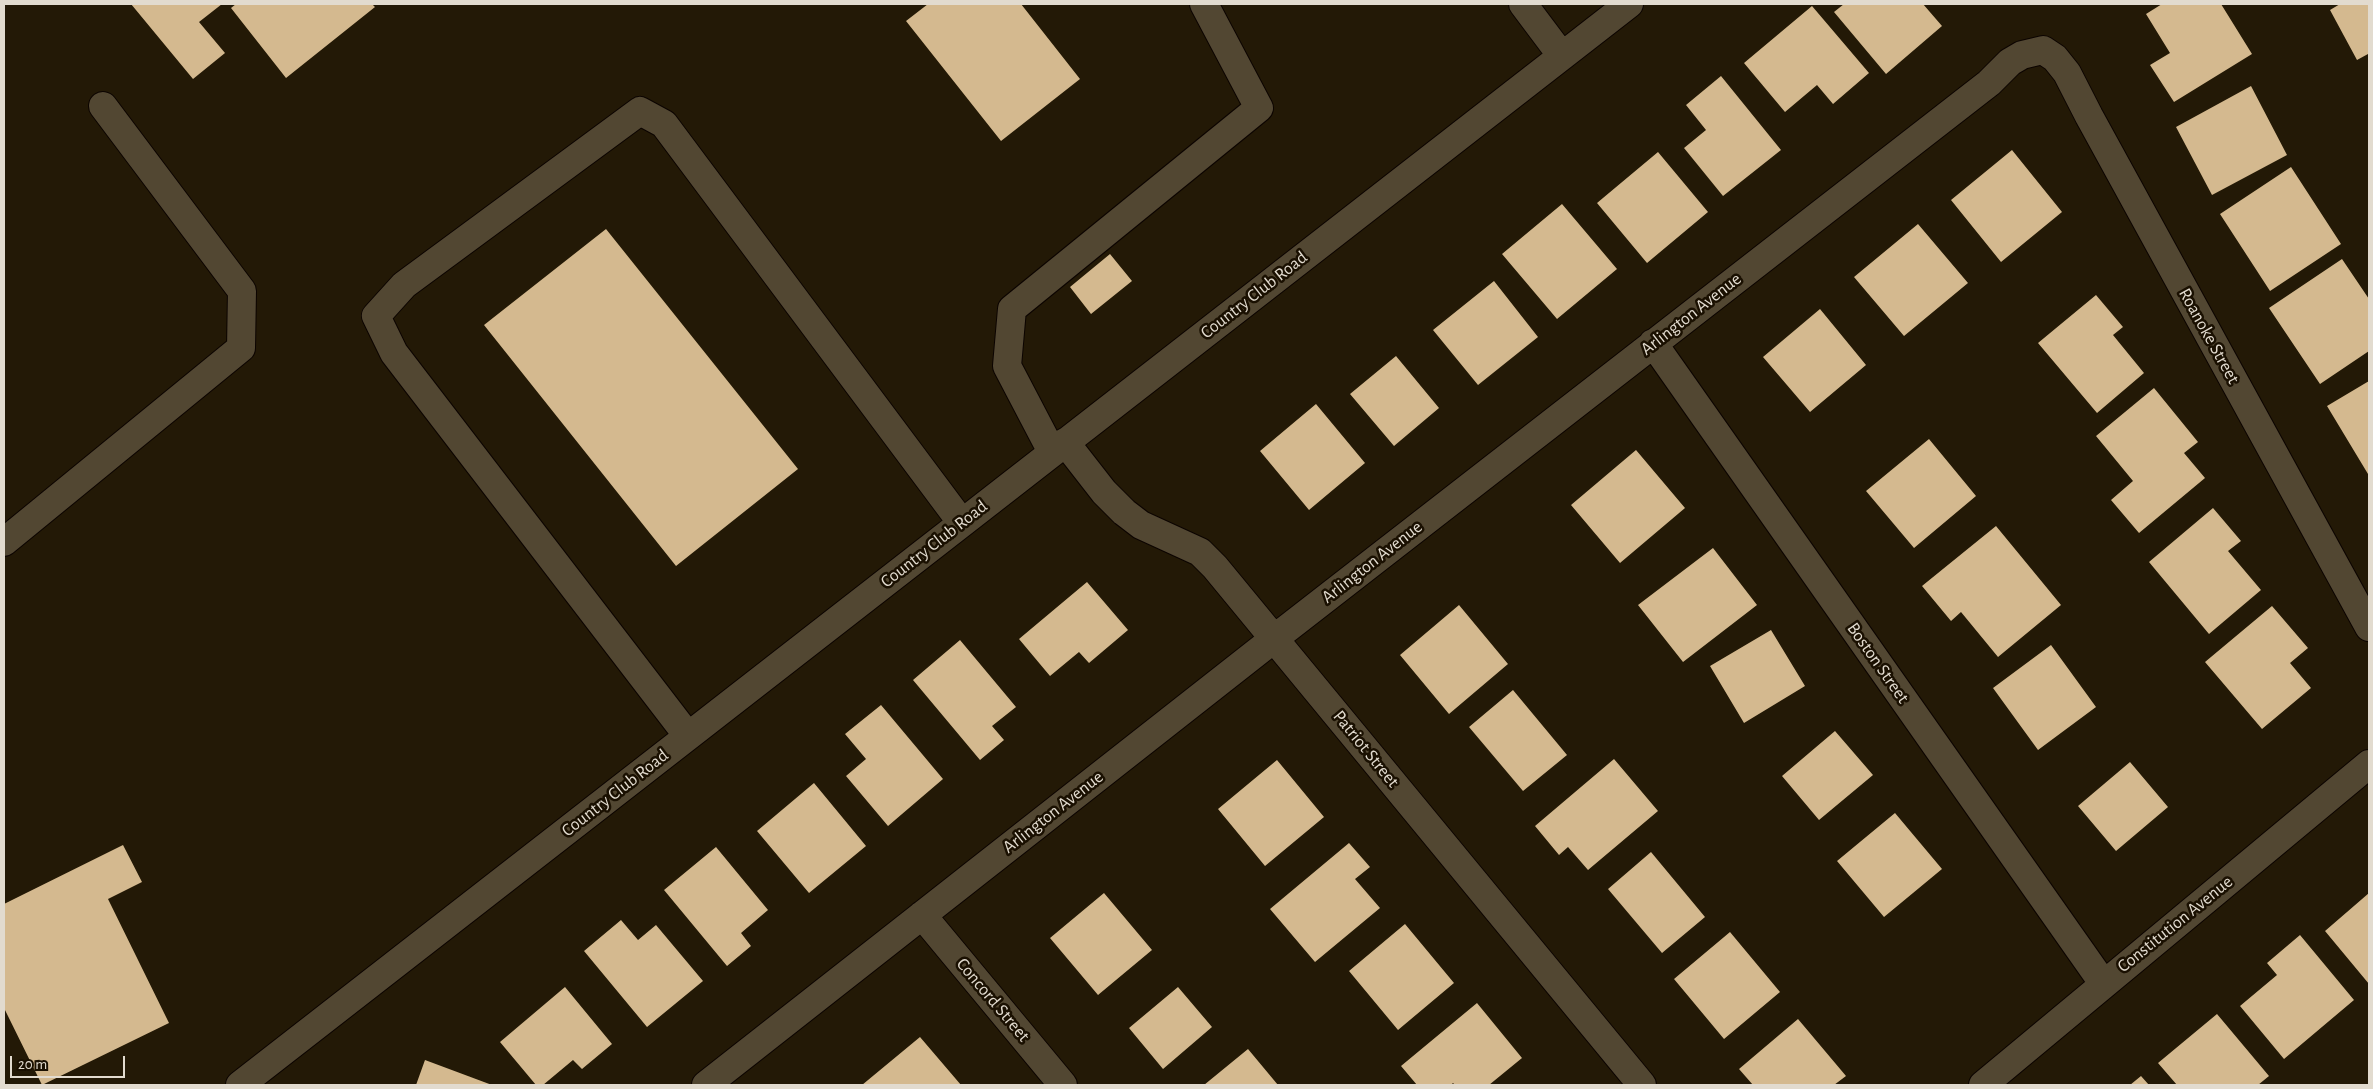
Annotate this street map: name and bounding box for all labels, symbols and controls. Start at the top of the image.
street label: Country Club Road [1196,247,1312,343]
street label: Arlington Avenue [1636,268,1746,360]
street label: Roanoke Street [2174,284,2244,388]
street label: Country Club Road [876,496,992,592]
street label: Arlington Avenue [1317,516,1427,608]
street label: Boston Street [1842,618,1914,708]
street label: Patriot Street [1328,706,1404,792]
street label: Country Club Road [557,745,673,841]
street label: Arlington Avenue [998,766,1108,858]
street label: Constitution Avenue [2113,871,2237,977]
street label: Concord Street [952,954,1034,1046]
scale bar [12,1046,128,1078]
text: 20 m [18,1057,47,1072]

